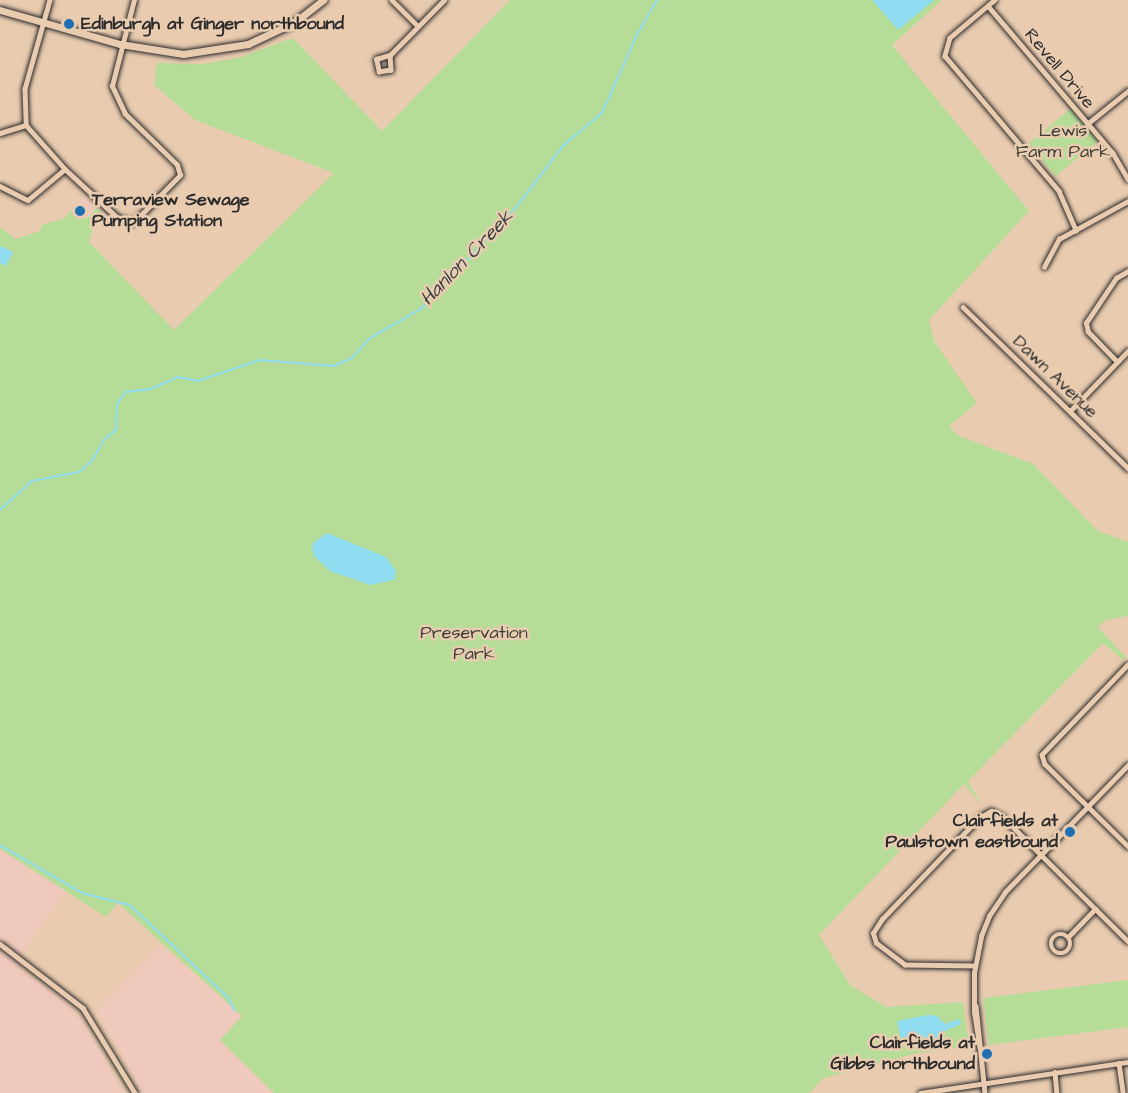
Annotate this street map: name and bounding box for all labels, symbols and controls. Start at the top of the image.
place label: Edinburgh at Ginger northbound [81,13,344,35]
marker: Edinburgh at Ginger northbound [62,17,76,31]
street label: Revell Drive [1019,25,1099,113]
park label: Lewis Farm Park [1016,121,1110,164]
place label: Terraview Sewage Pumping Station [92,190,250,232]
marker: Terraview Sewage Pumping Station [73,204,87,218]
water label: Hanlon Creek [415,205,519,311]
street label: Dawn Avenue [1008,331,1102,423]
park label: Preservation Park [420,623,528,666]
place label: Clairfields at Paulstown eastbound [885,811,1058,854]
marker: Clairfields at Paulstown eastbound [1063,825,1077,839]
place label: Clairfields at Gibbs northbound [831,1033,975,1076]
marker: Clairfields at Gibbs northbound [980,1047,994,1061]

